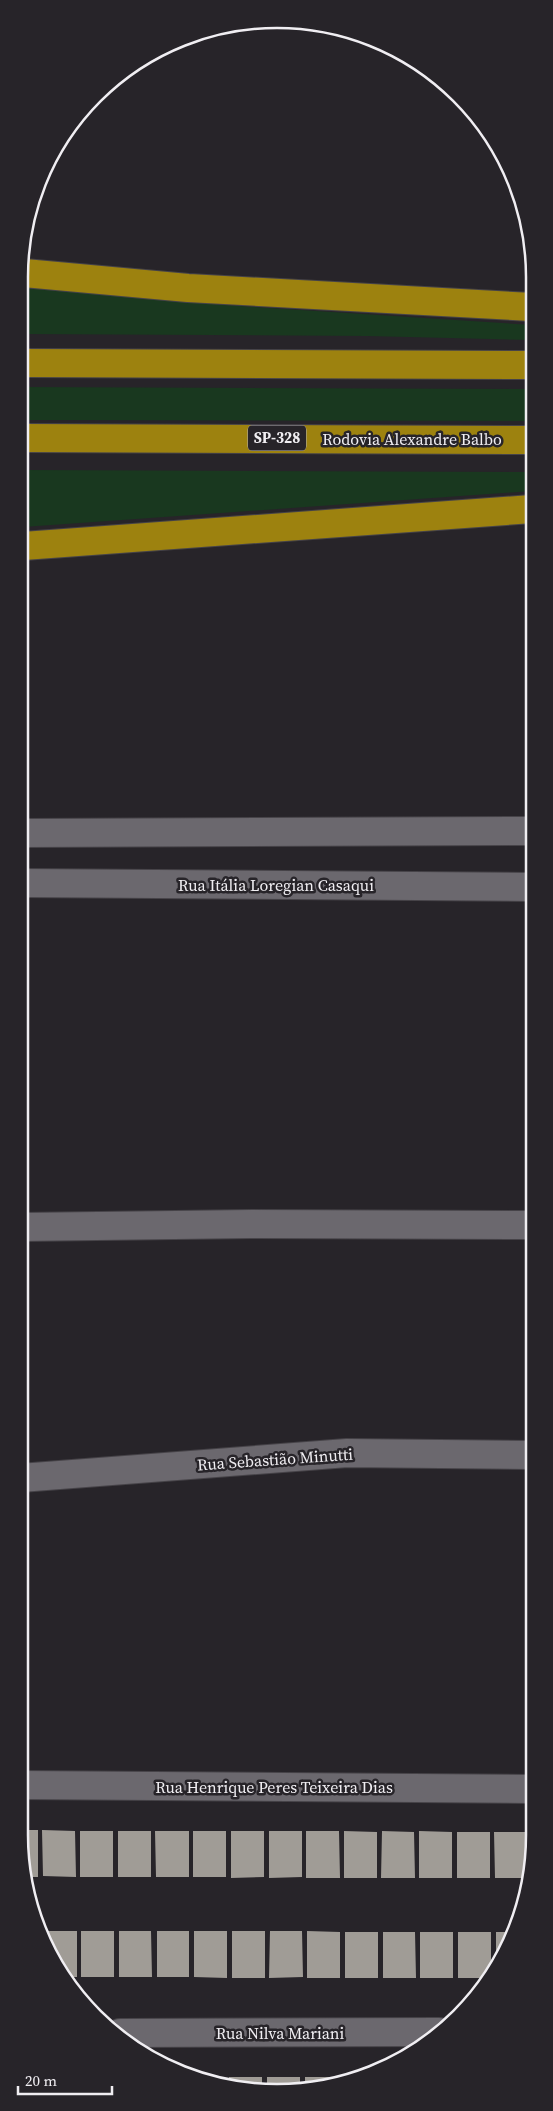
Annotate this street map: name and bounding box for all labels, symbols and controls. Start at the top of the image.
road number: SP-328 [248,426,306,450]
street label: Rodovia Alexandre Balbo [322,428,502,450]
street label: Rua Itália Loregian Casaqui [178,874,374,896]
street label: Rua Sebastião Minutti [196,1443,354,1475]
street label: Rua Henrique Peres Teixeira Dias [155,1776,393,1798]
street label: Rua Nilva Mariani [216,2022,344,2044]
scale bar [18,2064,111,2096]
text: 20 m [25,2070,57,2091]

